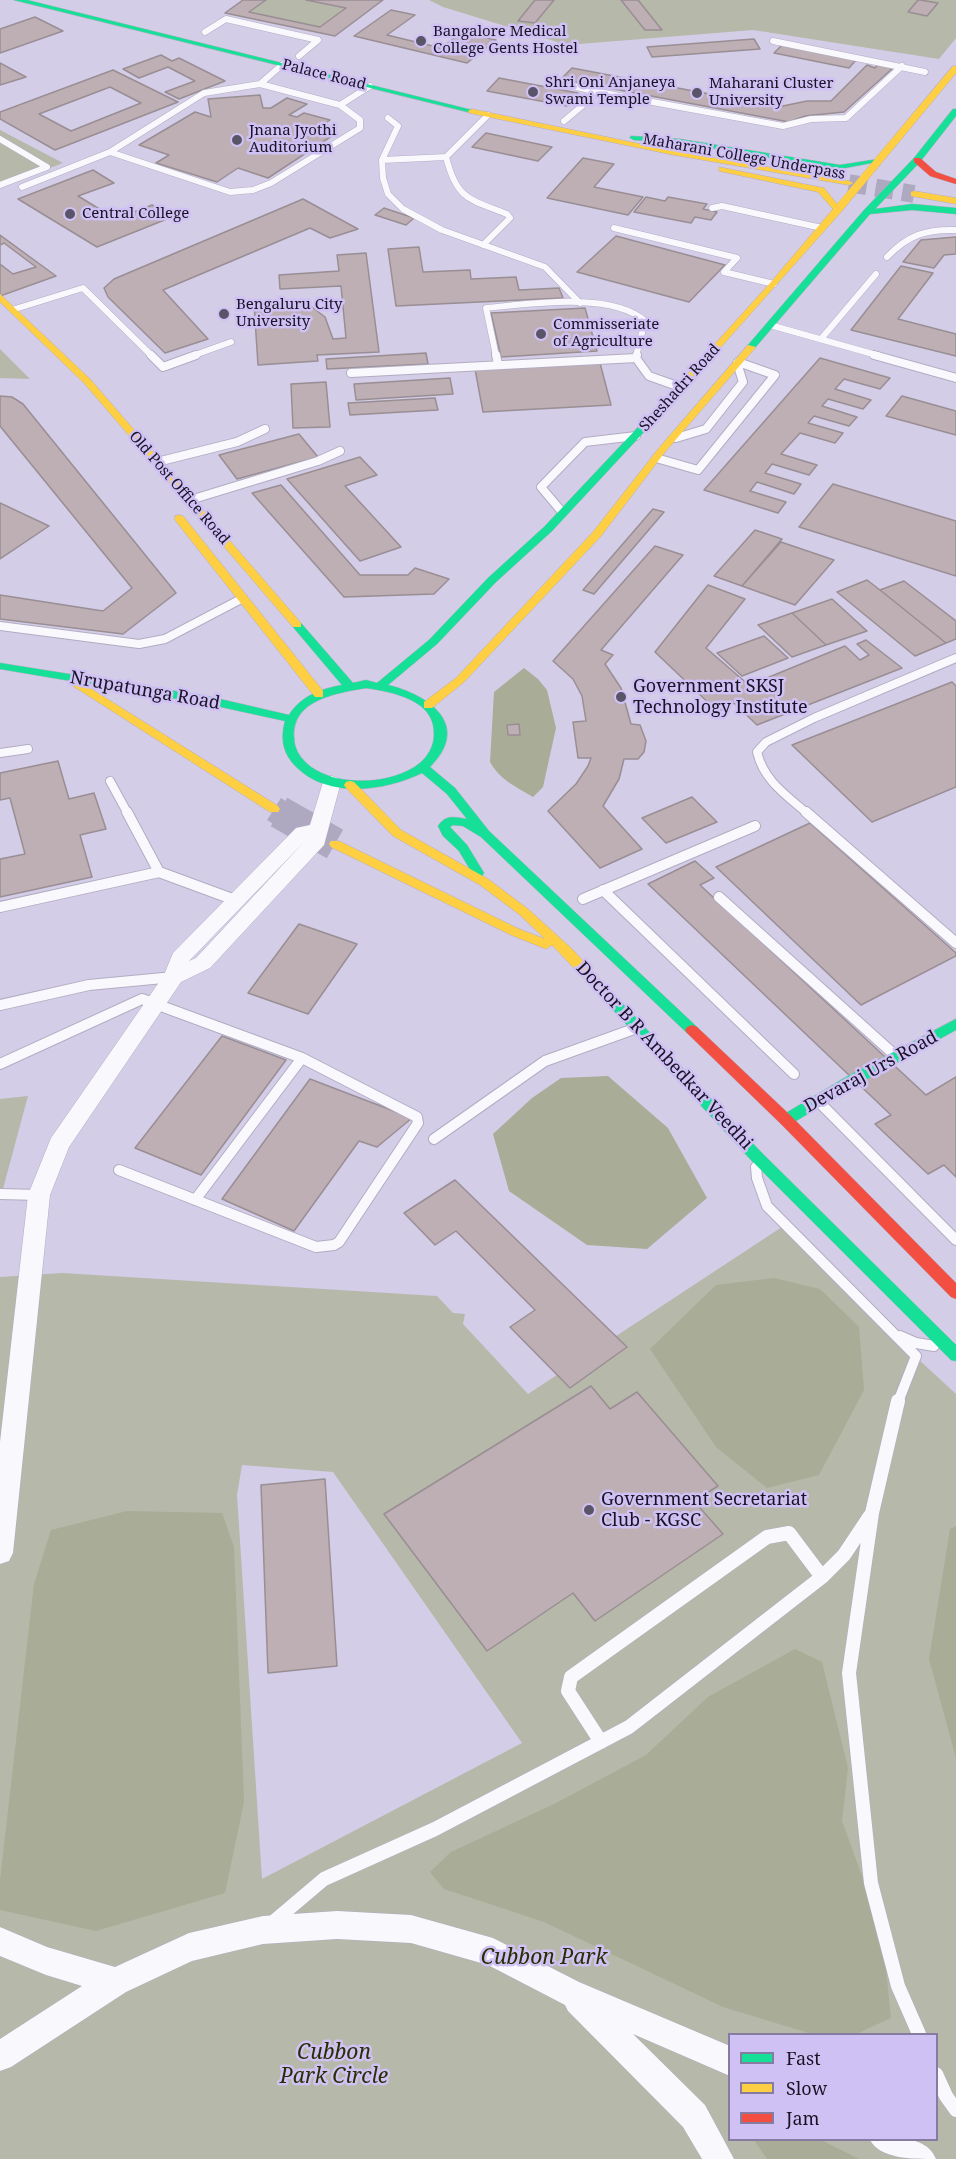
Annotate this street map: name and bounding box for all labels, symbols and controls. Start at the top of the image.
place label: Bangalore Medical College Gents Hostel [433,23,578,58]
marker: Bangalore Medical College Gents Hostel [414,34,428,48]
street label: Palace Road [280,56,368,94]
place label: Shri Oni Anjaneya Swami Temple [545,74,676,109]
place label: Maharani Cluster University [709,75,834,110]
marker: Shri Oni Anjaneya Swami Temple [526,85,540,99]
marker: Maharani Cluster University [690,86,704,100]
place label: Jnana Jyothi Auditorium [249,122,337,157]
street label: Maharani College Underpass [641,130,847,184]
marker: Jnana Jyothi Auditorium [230,133,244,147]
place label: Central College [82,205,189,223]
marker: Central College [63,207,77,221]
place label: Bengaluru City University [236,296,342,331]
marker: Bengaluru City University [217,307,231,321]
place label: Commisseriate of Agriculture [553,316,659,351]
marker: Commisseriate of Agriculture [534,327,548,341]
street label: Sheshadri Road [636,341,724,435]
street label: Old Post Office Road [125,428,233,548]
street label: Nrupatunga Road [68,667,222,715]
place label: Government SKSJ Technology Institute [633,676,808,718]
marker: Government SKSJ Technology Institute [614,690,628,704]
street label: Doctor B R Ambedkar Veedhi [571,958,757,1154]
street label: Devaraj Urs Road [801,1026,941,1118]
place label: Government Secretariat Club - KGSC [601,1489,807,1532]
marker: Government Secretariat Club - KGSC [582,1503,596,1517]
park label: Cubbon Park [481,1945,607,1971]
legend [728,2033,938,2141]
park label: Cubbon Park Circle [280,2040,388,2090]
text: Fast [786,2046,821,2070]
text: Slow [786,2076,827,2100]
text: Jam [786,2106,820,2130]

